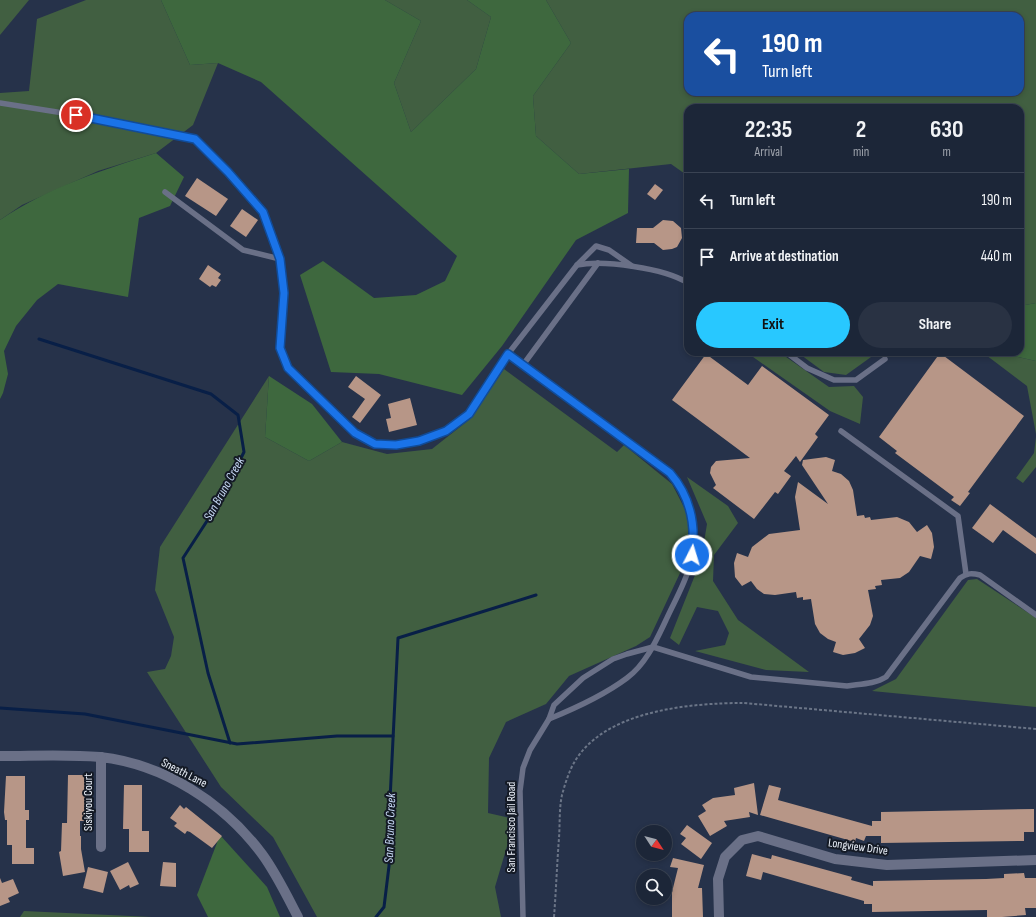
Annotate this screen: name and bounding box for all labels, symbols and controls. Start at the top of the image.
text: 190 m [762,27,823,60]
icon: left [696,28,748,80]
text: Turn left [762,61,813,82]
pin [59,98,93,132]
icon: arrive [65,104,87,126]
text: 22:35 [745,115,792,144]
text: 2 [856,115,866,144]
text: 630 [930,115,963,144]
text: Arrival [754,144,782,160]
text: min [853,144,869,160]
text: m [942,144,951,160]
icon: left [696,190,718,212]
text: Turn left [730,191,775,210]
text: 190 m [981,191,1012,210]
icon: arrive [696,246,718,268]
text: Arrive at destination [730,247,839,266]
text: 440 m [981,247,1012,266]
button: Exit [696,302,850,348]
button: Share [858,302,1012,348]
water label: San Bruno Creek [200,453,249,524]
position arrow [671,534,713,576]
street label: Sneath Lane [159,755,210,791]
street label: Siskiyou Court [81,773,96,831]
street label: San Francisco Jail Road [504,782,519,872]
water label: San Bruno Creek [381,791,399,863]
north arrow [636,825,672,861]
map controls [636,825,672,905]
street label: Longview Drive [827,835,889,859]
button: search [636,869,672,905]

